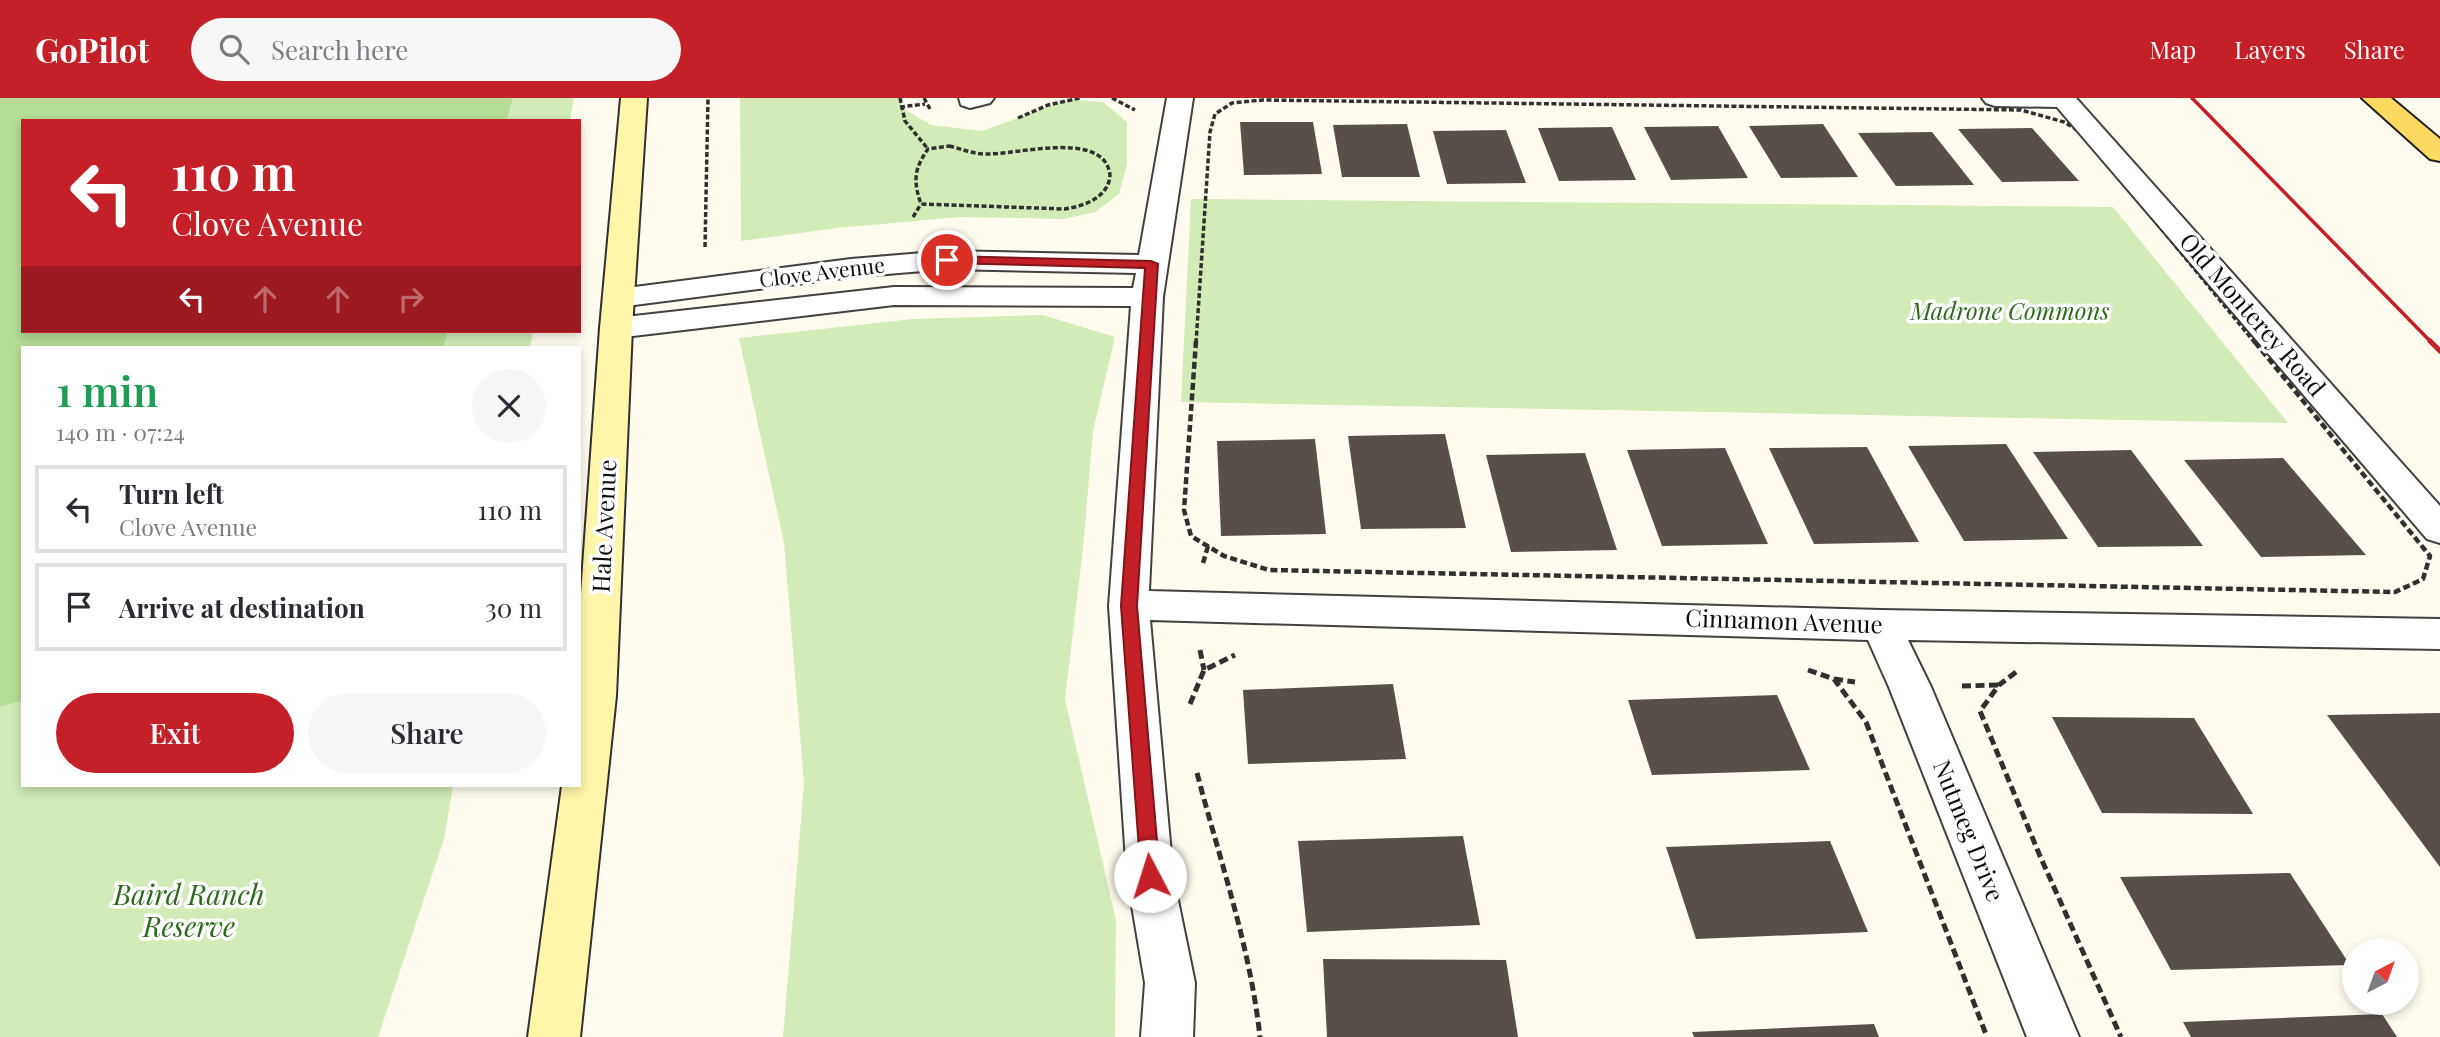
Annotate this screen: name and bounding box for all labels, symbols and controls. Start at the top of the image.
search box [191,18,681,81]
text: GoPilot [35,27,149,71]
icon: search [215,30,253,68]
text: Search here [271,32,408,67]
text: Map [2150,33,2196,65]
text: Layers [2234,33,2306,65]
text: Share [2344,33,2405,65]
text: 110 m [171,138,296,203]
icon: left [56,147,147,238]
text: Clove Avenue [171,201,363,244]
street label: Old Monterey Road [2174,225,2333,402]
pin [917,230,977,290]
icon: arrive [928,241,966,279]
street label: Clove Avenue [757,249,886,293]
icon: left [173,280,211,318]
icon: ahead [246,280,284,318]
icon: ahead [319,280,357,318]
icon: right [392,280,430,318]
park label: Madrone Commons [1910,294,2109,326]
text: 1 min [56,362,158,418]
button: close [472,369,546,443]
text: 140 m · 07:24 [56,416,185,447]
street label: Hale Avenue [584,459,622,593]
text: Turn left [119,476,224,511]
icon: left [60,490,98,528]
text: 110 m [478,492,542,527]
text: Clove Avenue [119,511,257,542]
icon: arrive [60,588,98,626]
text: Arrive at destination [119,590,365,625]
text: 30 m [485,590,542,625]
street label: Cinnamon Avenue [1685,601,1883,639]
button: Exit [56,693,294,773]
button: Share [308,693,546,773]
street label: Nutmeg Drive [1927,755,2013,906]
position arrow [1113,839,1187,913]
park label: Baird Ranch Reserve [112,875,265,944]
north arrow [2342,938,2418,1015]
map controls [2342,938,2419,1015]

